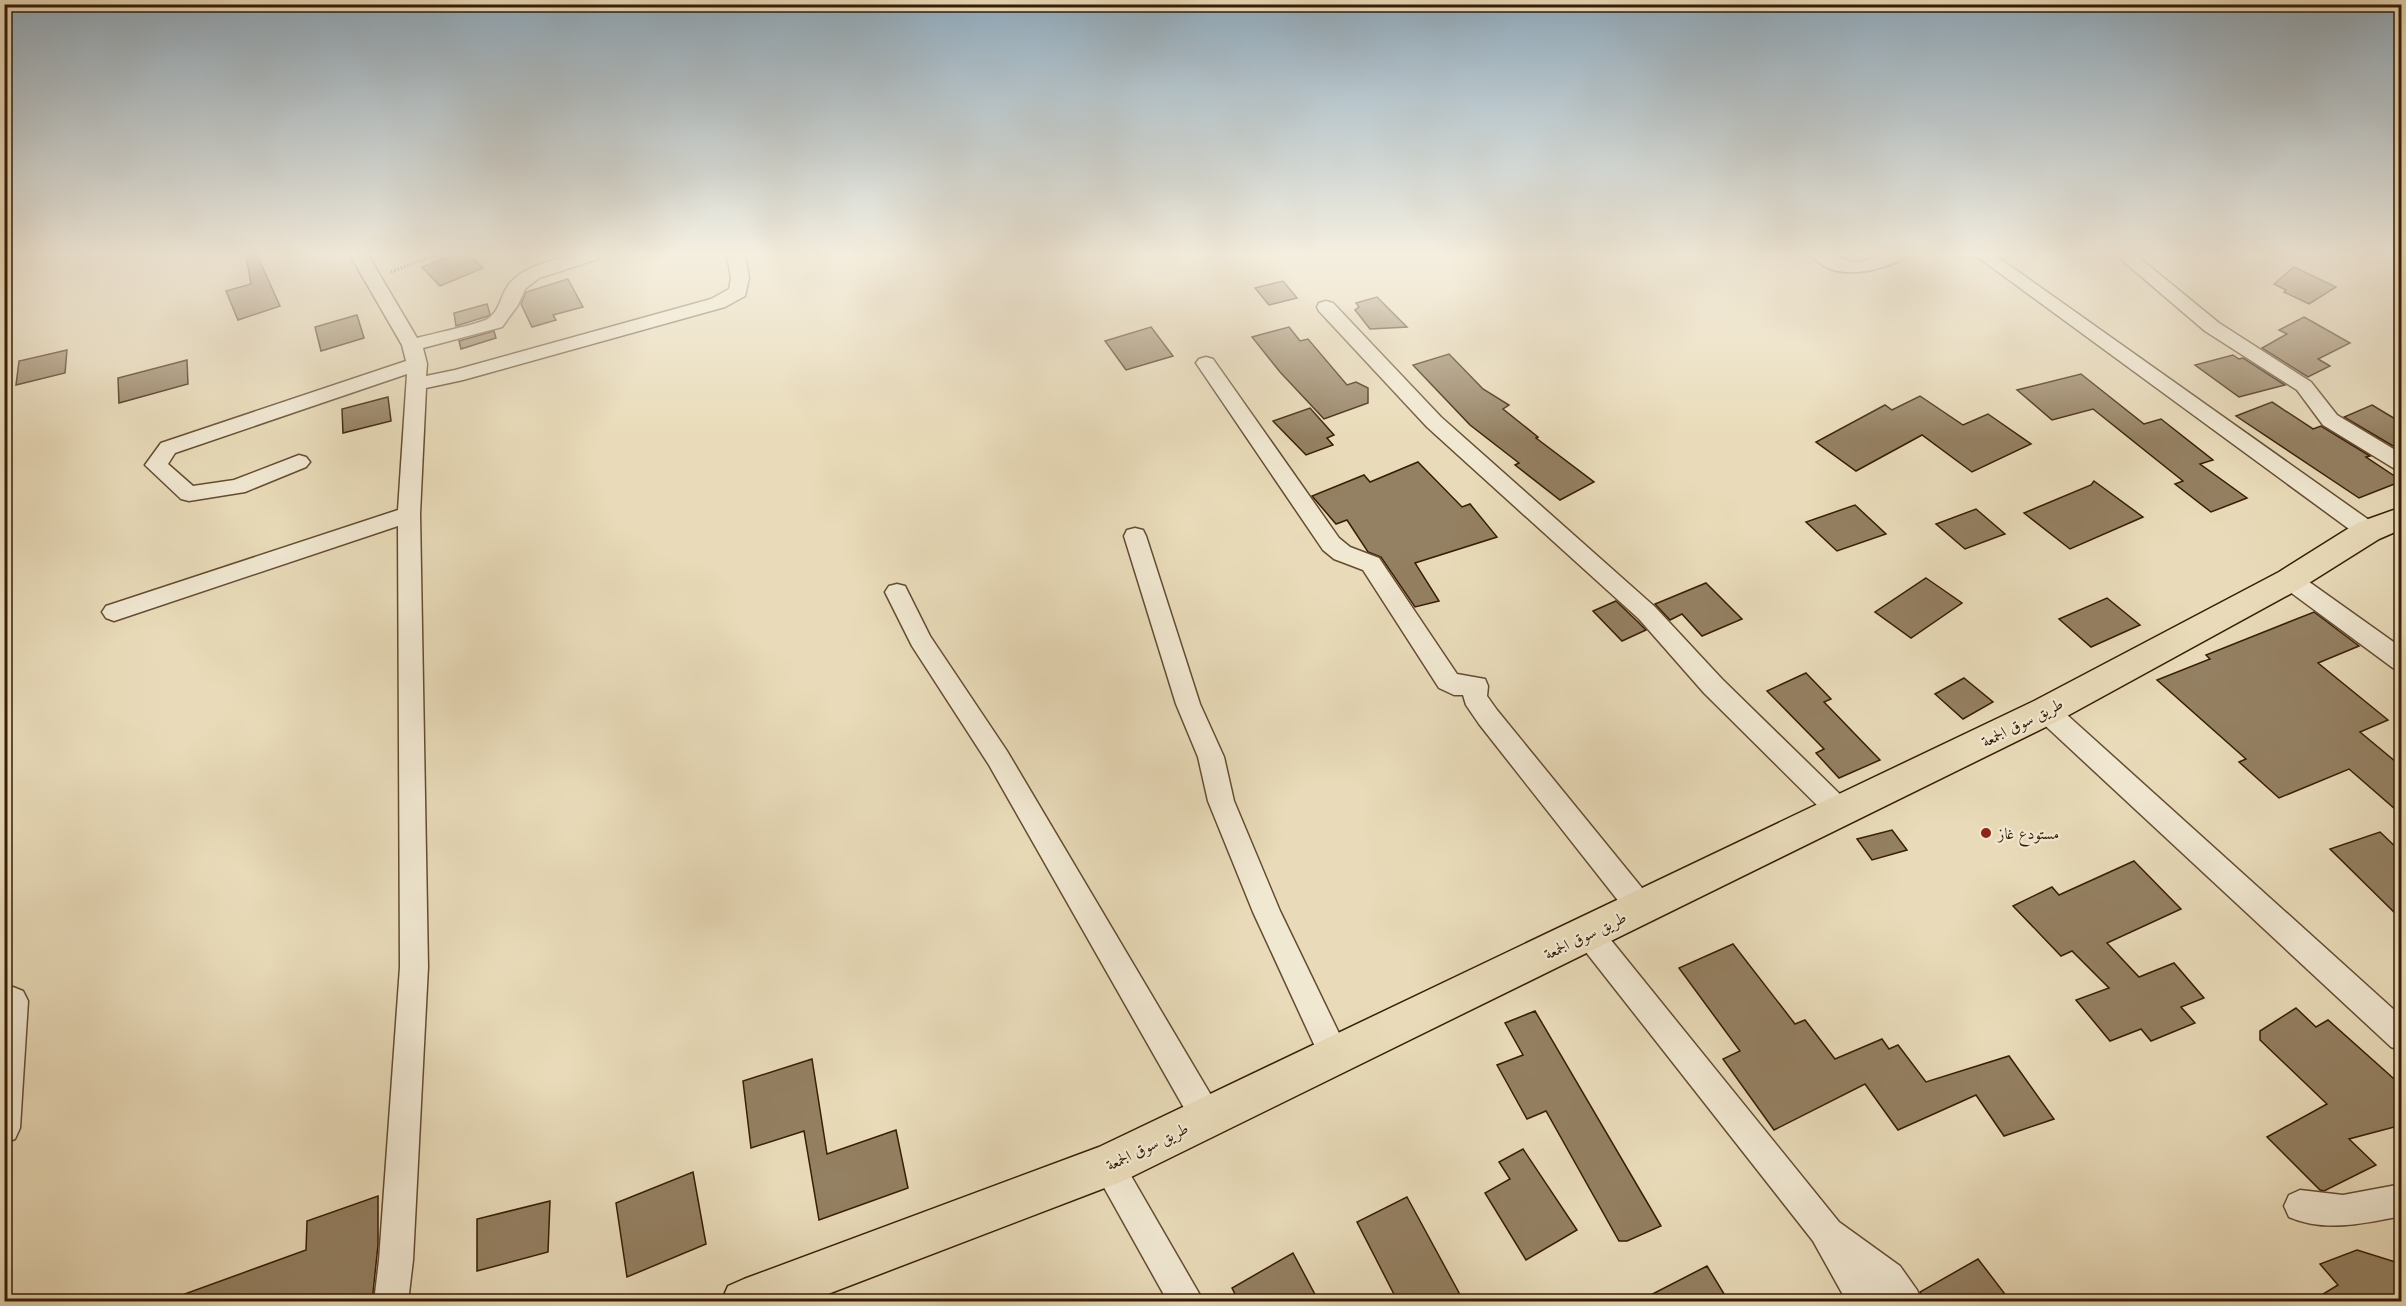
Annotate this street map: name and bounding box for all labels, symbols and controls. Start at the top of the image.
street label: طريق سوق الجمعة [1978,693,2067,752]
place label: مستودع غاز [1996,823,2059,847]
marker: مستودع غاز [1979,826,1993,840]
street label: طريق سوق الجمعة [1541,906,1630,964]
street label: طريق سوق الجمعة [1103,1117,1192,1175]

